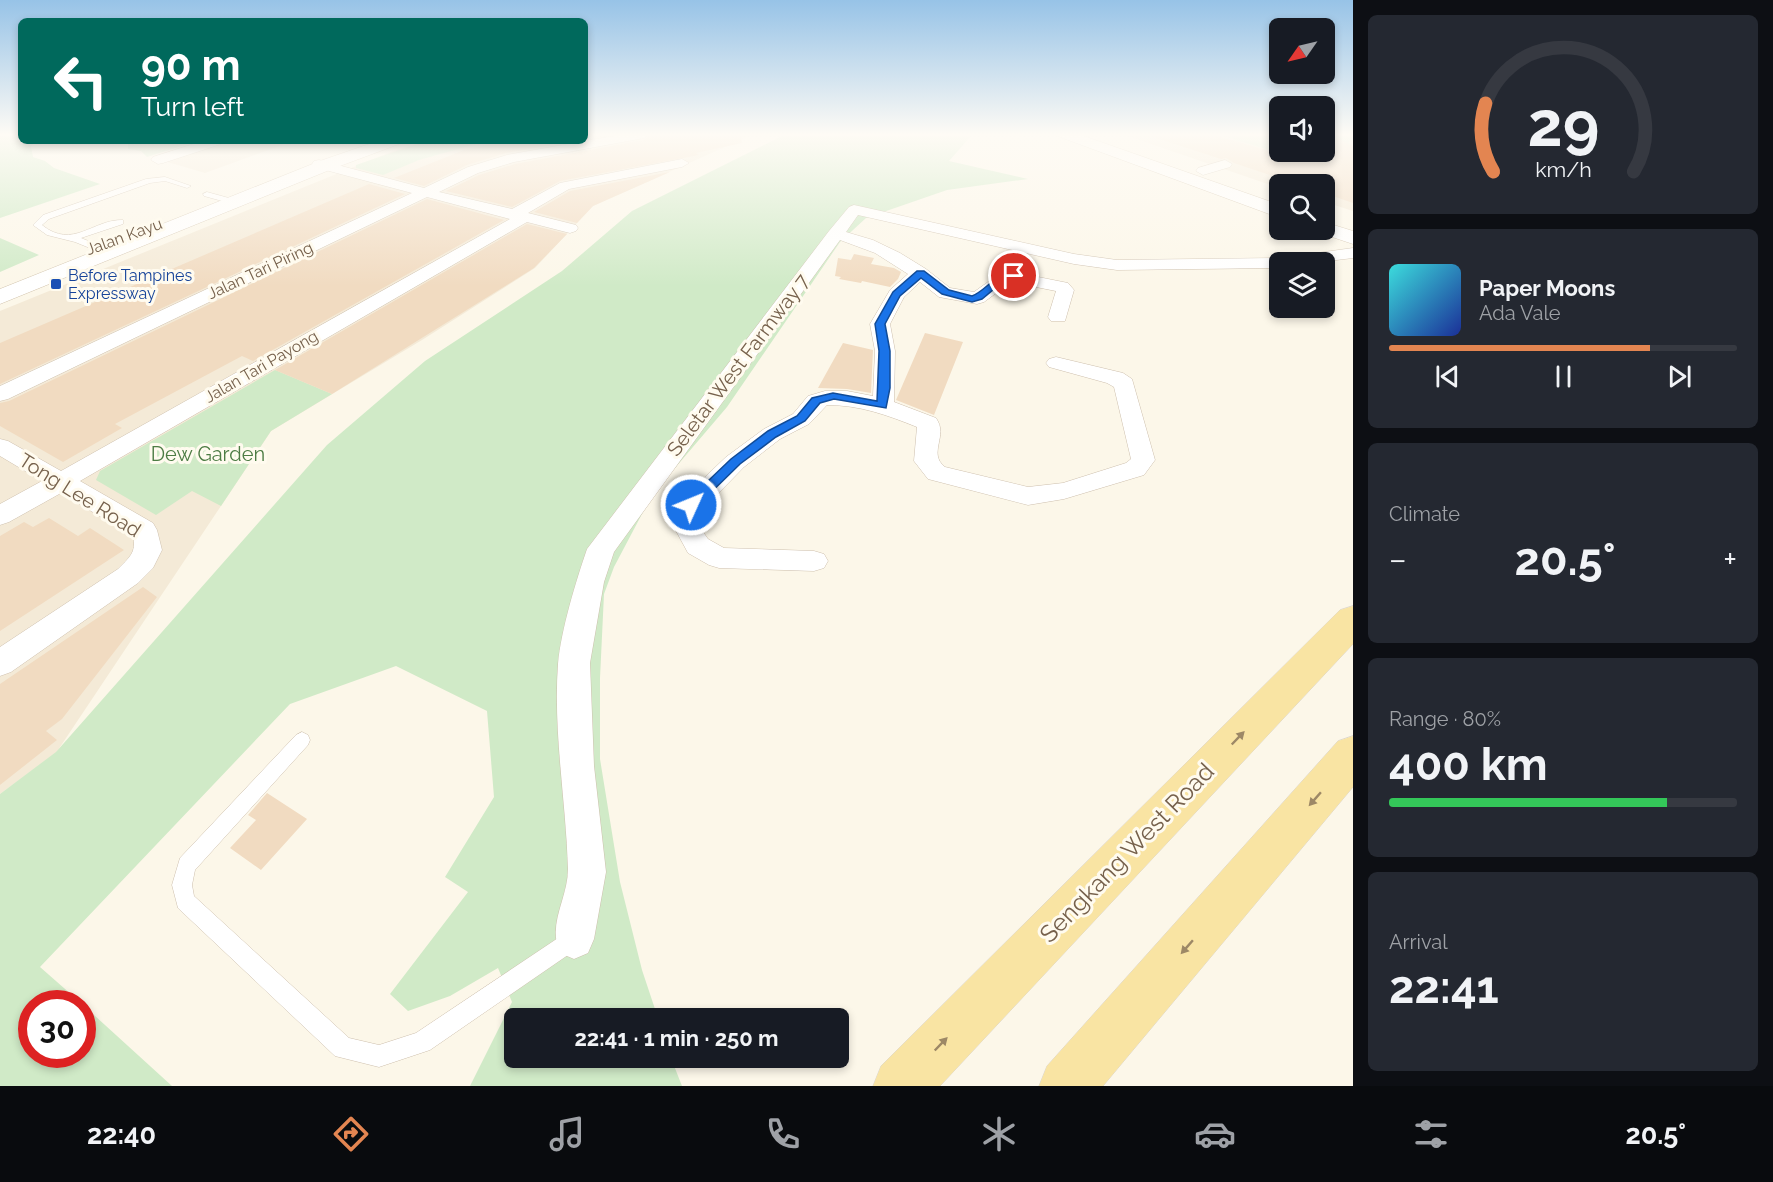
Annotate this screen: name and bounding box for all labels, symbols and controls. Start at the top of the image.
north arrow [1269,18,1335,84]
map controls [1269,18,1335,318]
text: 90 m [141,41,241,90]
icon: left [42,42,120,120]
text: 29 [1527,87,1599,161]
text: Turn left [141,91,244,122]
button: sound [1269,96,1335,162]
text: km/h [1535,157,1591,182]
button: search [1269,174,1335,240]
street label: Jalan Kayu [83,214,165,259]
street label: Jalan Tari Piring [205,238,316,303]
pin [988,250,1039,301]
button: layers [1269,252,1335,318]
icon: arrive [997,259,1030,292]
place label: Before Tampines Expressway [68,266,192,303]
street label: Seletar West Farmway 7 [662,269,814,461]
text: Paper Moons [1479,275,1615,301]
marker: Before Tampines Expressway [49,277,63,291]
text: Ada Vale [1479,301,1561,325]
street label: Jalan Tari Payong [201,326,321,407]
icon: previous [1431,360,1464,393]
icon: pause [1547,360,1580,393]
icon: next [1663,360,1696,393]
park label: Dew Garden [151,442,265,466]
street label: Tong Lee Road [15,448,145,542]
position arrow [659,473,723,537]
text: Climate [1389,502,1460,526]
text: 20.5° [1515,533,1615,586]
text: − [1389,540,1407,579]
text: + [1723,540,1737,579]
text: Range · 80% [1389,707,1501,731]
one-way arrow [1231,731,1245,746]
text: 400 km [1389,738,1548,791]
street label: Sengkang West Road [1033,757,1220,948]
one-way arrow [1309,791,1322,806]
text: Arrival [1389,930,1448,954]
one-way arrow [1181,939,1194,955]
text: 22:41 [1389,961,1499,1014]
speed limit sign: 30 [18,990,96,1068]
text: 22:41 · 1 min · 250 m [574,1025,779,1051]
one-way arrow [934,1037,948,1051]
icon: directions [330,1113,372,1155]
icon: music [546,1113,588,1155]
icon: phone [762,1113,804,1155]
icon: climate [978,1113,1020,1155]
icon: car [1194,1113,1236,1155]
icon: filters [1410,1113,1452,1155]
text: 22:40 [87,1119,156,1150]
text: 20.5° [1625,1119,1686,1150]

